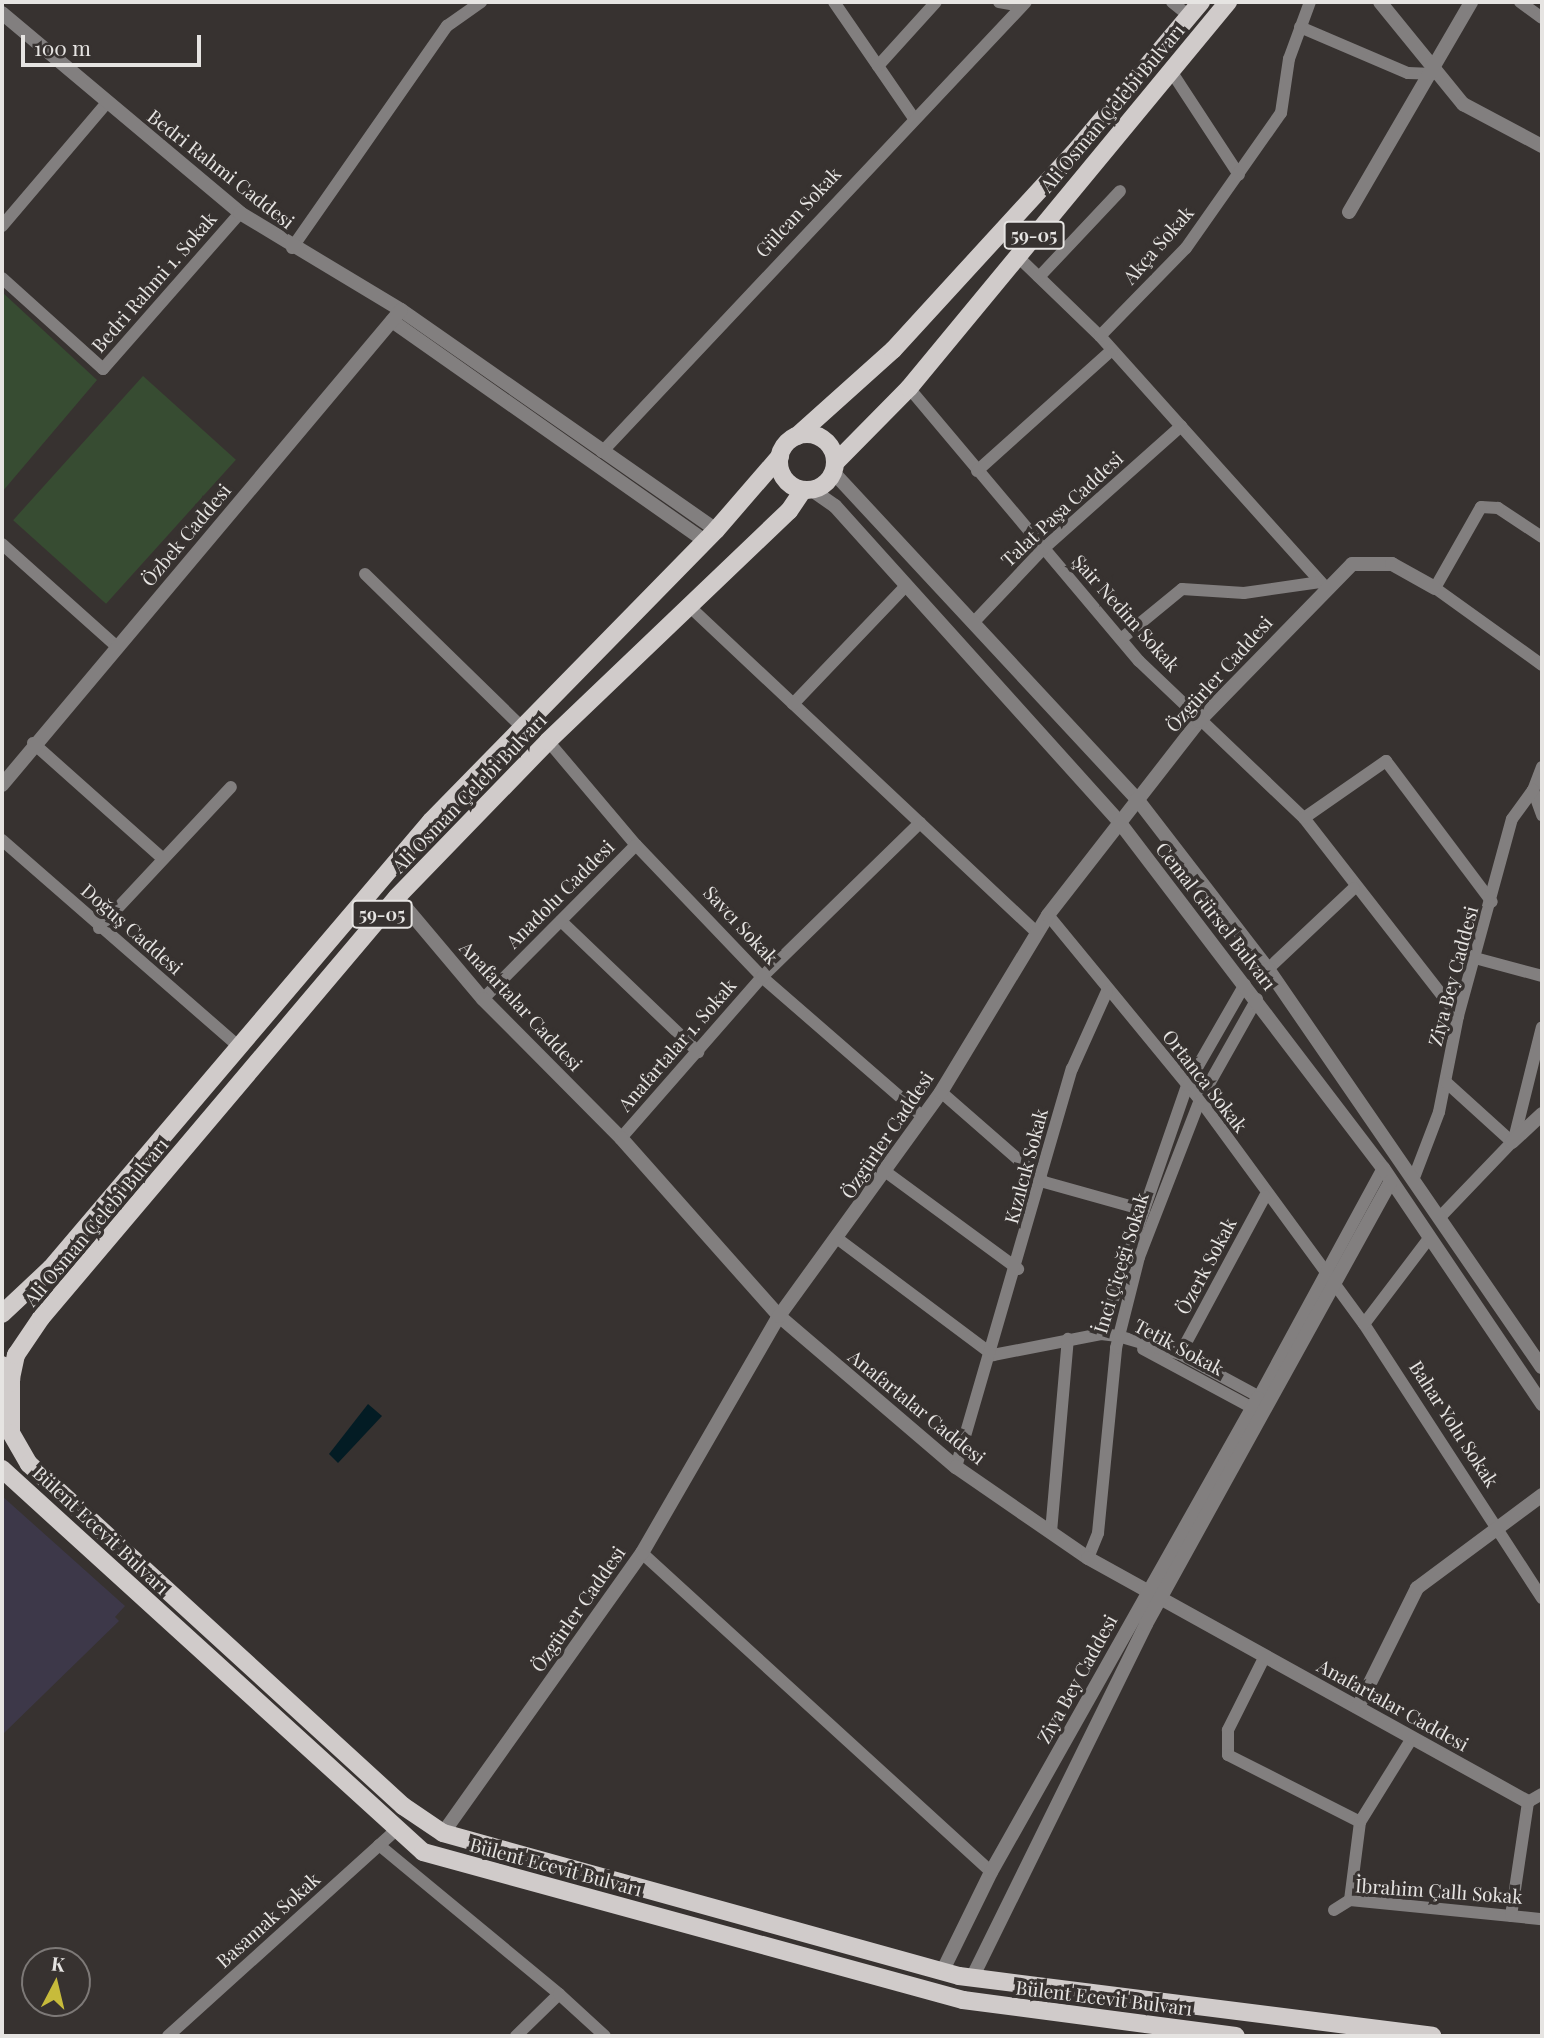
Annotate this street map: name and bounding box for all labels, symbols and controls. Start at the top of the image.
street label: Ali Osman Çelebi Bulvarı [1035,19,1189,197]
scale bar [24,21,205,65]
text: 100 m [34,33,91,61]
street label: Bedri Rahmi Caddesi [143,105,299,233]
street label: Gülcan Sokak [750,162,846,262]
street label: Akça Sokak [1118,201,1198,289]
street label: Bedri Rahmi 1. Sokak [87,207,221,357]
road number: 59-05 [1002,220,1066,249]
street label: Talat Paşa Caddesi [996,447,1128,571]
street label: Özbek Caddesi [136,479,236,591]
street label: Şair Nedim Sokak [1067,550,1185,676]
street label: Özgürler Caddesi [1161,611,1277,737]
street label: Ali Osman Çelebi Bulvarı [387,709,551,877]
street label: Anadolu Caddesi [501,835,619,953]
street label: Cemal Gürsel Bulvarı [1151,838,1281,994]
street label: Doğuş Caddesi [77,879,187,979]
street label: Savcı Sokak [699,881,783,969]
road number: 59-05 [350,900,414,929]
street label: Ziya Bey Caddesi [1423,903,1483,1049]
street label: Anafartalar Caddesi [455,936,587,1076]
street label: Anafartalar 1. Sokak [613,974,741,1116]
street label: Ortanca Sokak [1158,1025,1252,1137]
street label: Özgürler Caddesi [836,1067,938,1203]
street label: Kızılcık Sokak [1000,1106,1052,1226]
street label: Ali Osman Çelebi Bulvarı [19,1133,173,1311]
street label: İnci Çiçeği Sokak [1089,1190,1153,1336]
street label: Özerk Sokak [1171,1214,1241,1318]
street label: Tetik Sokak [1130,1314,1228,1380]
street label: Anafartalar Caddesi [844,1345,990,1469]
street label: Bahar Yolu Sokak [1404,1356,1504,1492]
street label: Bülent Ecevit Bulvarı [28,1461,174,1599]
street label: Özgürler Caddesi [526,1542,630,1676]
street label: Ziya Bey Caddesi [1032,1610,1122,1748]
street label: Anafartalar Caddesi [1313,1654,1473,1756]
street label: Bülent Ecevit Bulvarı [467,1833,645,1901]
street label: Basamak Sokak [212,1868,324,1972]
street label: İbrahim Çallı Sokak [1355,1874,1523,1908]
north arrow [21,1947,91,2017]
text: K [50,1949,67,1977]
street label: Bülent Ecevit Bulvarı [1014,1976,1194,2020]

